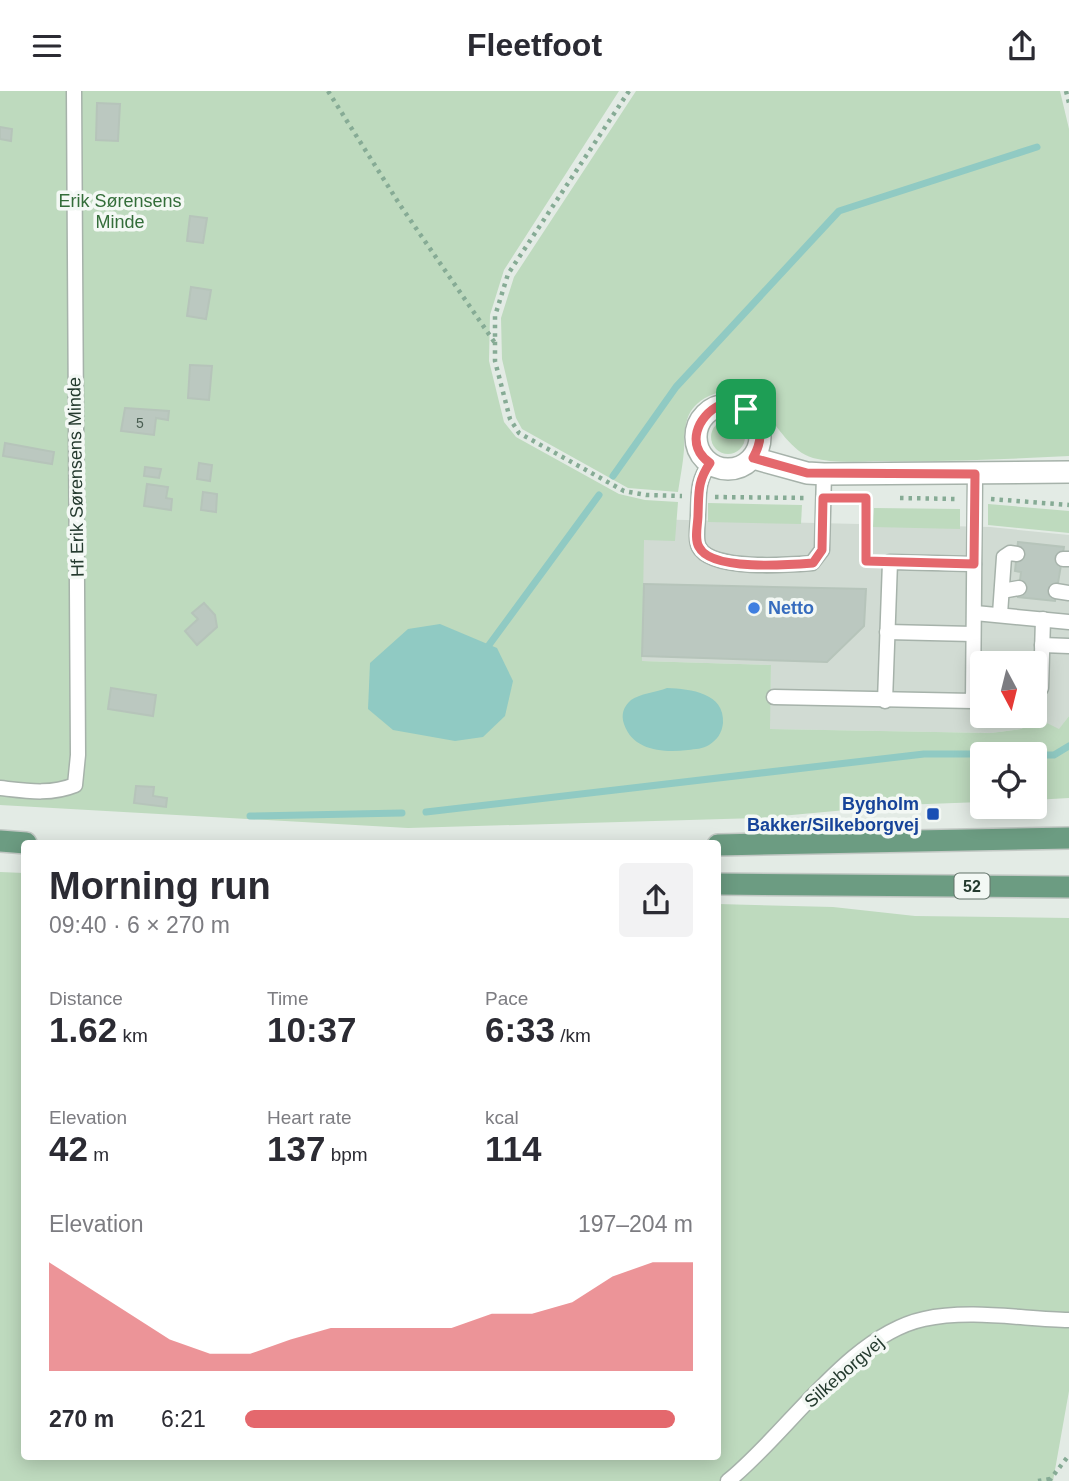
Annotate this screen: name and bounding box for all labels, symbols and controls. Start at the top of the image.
icon: menu [28,27,66,65]
text: Fleetfoot [467,27,602,63]
icon: share [1003,27,1041,65]
park label: Erik Sørensens Minde [58,191,182,232]
street label: Hf Erik Sørensens Minde [64,377,88,577]
pin [716,379,776,439]
icon: arrive [727,390,765,428]
house number: 5 [136,415,144,431]
place label: Netto [768,598,814,618]
marker: Netto [746,600,762,616]
north arrow [970,651,1046,728]
map controls [970,651,1047,819]
button: locate [970,742,1047,819]
place label: Bygholm Bakker/Silkeborgvej [747,794,919,835]
marker: Bygholm Bakker/Silkeborgvej [925,806,941,822]
button: share [619,863,693,937]
text: Morning run [49,865,271,907]
road number: 52 [954,873,990,899]
text: 09:40 · 6 × 270 m [49,912,230,938]
text: Distance [49,988,123,1009]
text: Time [267,988,309,1009]
text: Pace [485,988,528,1009]
text: 1.62 [49,1010,117,1049]
text: 10:37 [267,1010,357,1049]
text: 6:33 [485,1010,555,1049]
text: km [117,1025,148,1046]
text: /km [555,1025,591,1046]
text: Elevation [49,1107,127,1128]
text: Heart rate [267,1107,351,1128]
text: kcal [485,1107,519,1128]
text: 42 [49,1129,88,1168]
text: 137 [267,1129,325,1168]
text: 114 [485,1129,541,1168]
text: m [88,1144,109,1165]
text: bpm [325,1144,368,1165]
text: Elevation [49,1211,144,1237]
text: 197–204 m [578,1211,693,1237]
street label: Silkeborgvej [800,1332,888,1412]
text: 270 m [49,1406,114,1432]
text: 6:21 [161,1406,206,1432]

